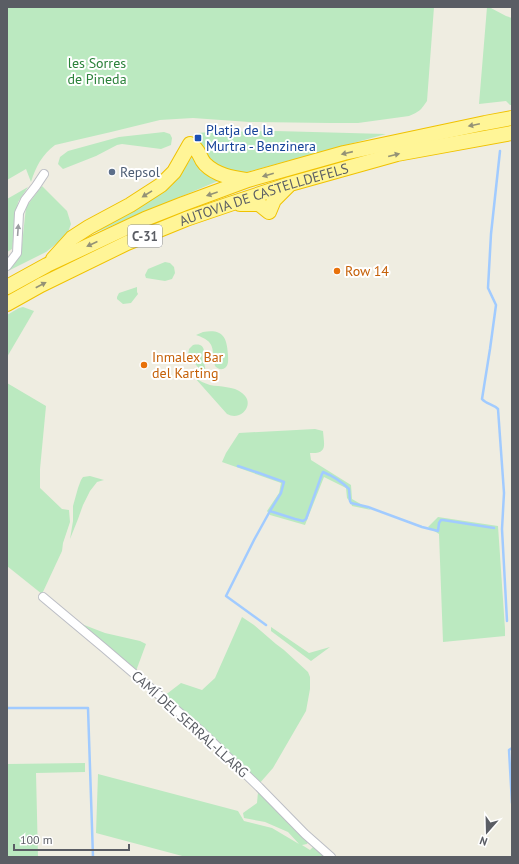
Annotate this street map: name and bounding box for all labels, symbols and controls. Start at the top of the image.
park label: les Sorres de Pineda [67,54,127,88]
place label: Platja de la Murtra - Benzinera [206,121,316,155]
one-way arrow [468,123,480,129]
marker: Platja de la Murtra - Benzinera [193,133,203,143]
one-way arrow [340,150,352,156]
one-way arrow [388,152,400,158]
street label: AUTOVIA DE CASTELLDEFELS [176,159,350,230]
place label: Repsol [120,163,160,181]
marker: Repsol [107,167,117,177]
one-way arrow [261,172,273,178]
one-way arrow [142,190,152,198]
one-way arrow [205,191,217,197]
one-way arrow [15,224,22,236]
road number: C-31 [128,225,162,247]
one-way arrow [86,241,98,247]
place label: Row 14 [345,262,389,280]
marker: Row 14 [332,266,342,276]
one-way arrow [35,282,47,289]
place label: Inmalex Bar del Karting [152,348,224,382]
marker: Inmalex Bar del Karting [139,360,149,370]
street label: CAMÍ DEL SERRAL-LLARG [128,667,252,781]
north arrow [467,812,507,852]
scale bar [14,826,129,852]
text: 100 m [20,832,53,847]
text: N [478,834,489,849]

